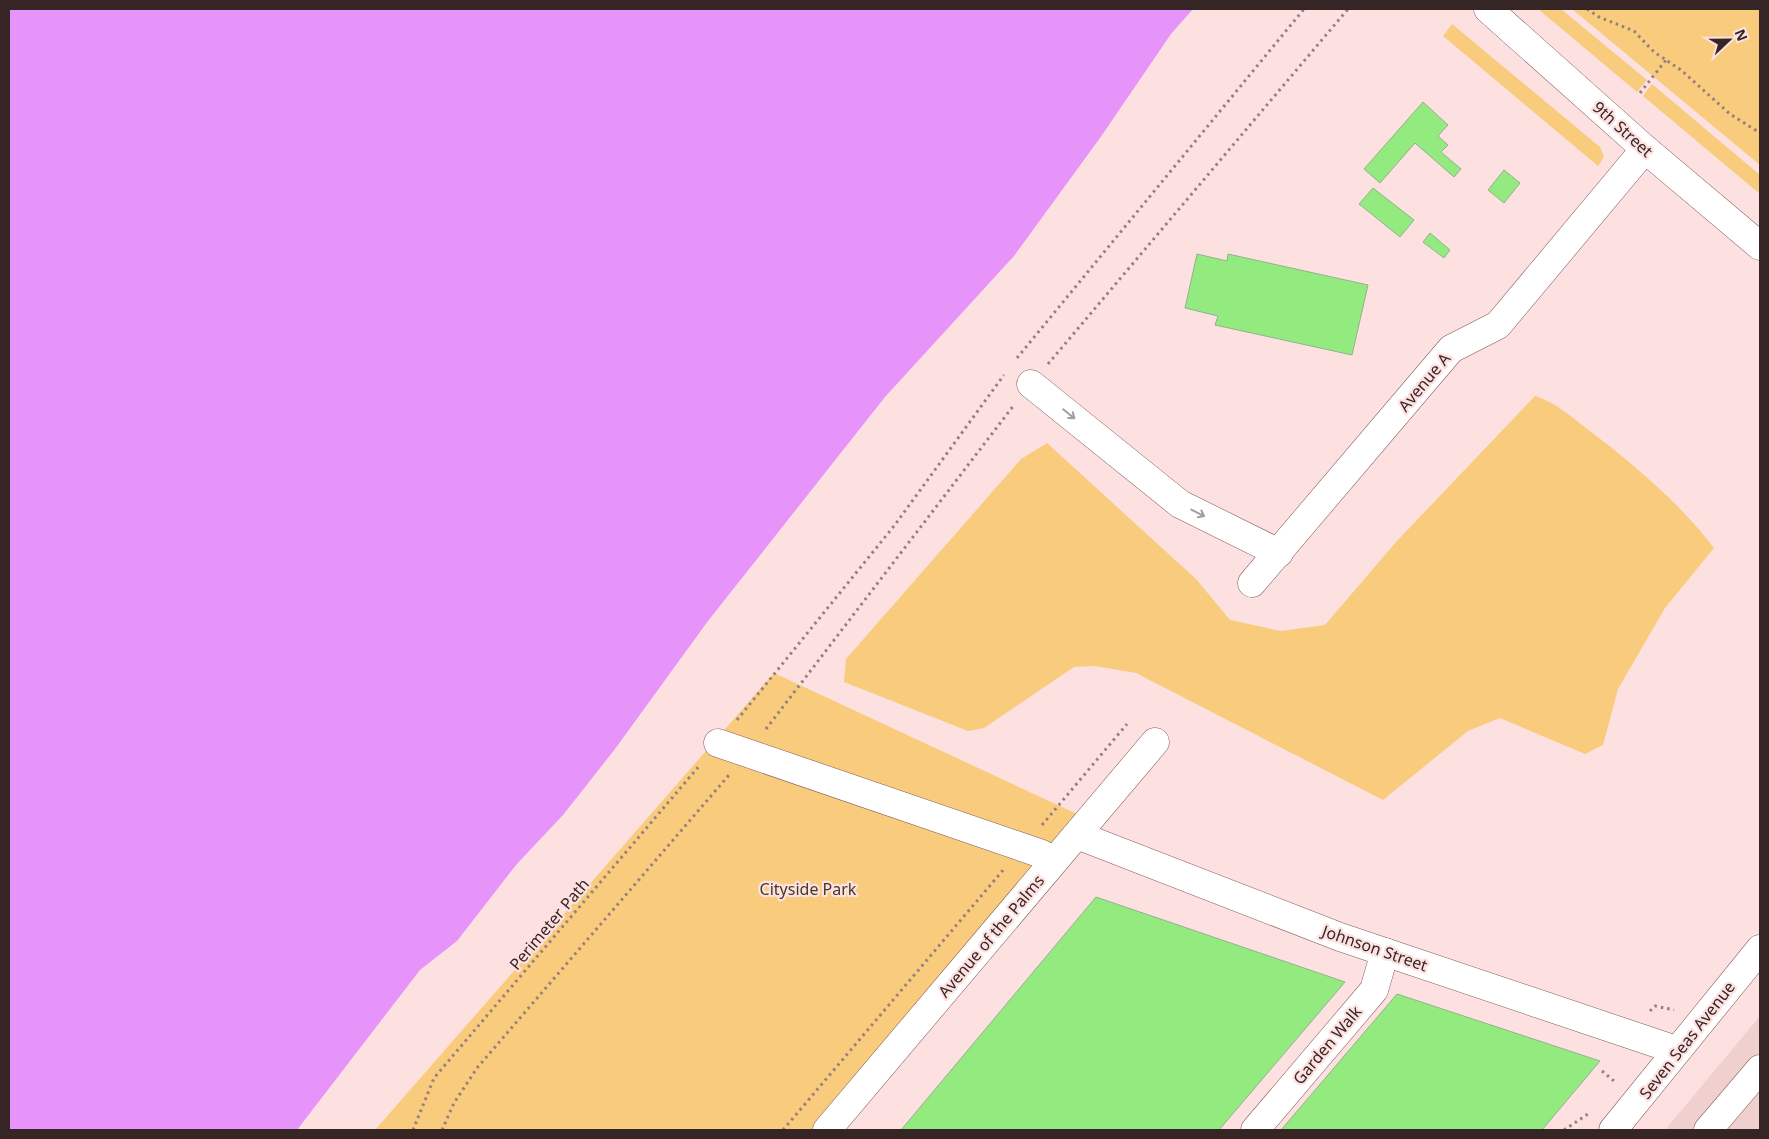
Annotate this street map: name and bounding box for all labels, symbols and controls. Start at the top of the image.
north arrow [1704,15,1754,65]
text: N [1731,26,1752,44]
street label: 9th Street [1588,96,1658,162]
street label: Avenue A [1393,347,1456,416]
one-way arrow [1062,409,1075,420]
one-way arrow [1190,509,1205,518]
street label: Avenue of the Palms [933,870,1049,1002]
street label: Perimeter Path [504,874,594,974]
park label: Cityside Park [760,878,857,900]
street label: Johnson Street [1318,919,1431,976]
street label: Seven Seas Avenue [1634,977,1740,1103]
street label: Garden Walk [1288,1001,1367,1089]

